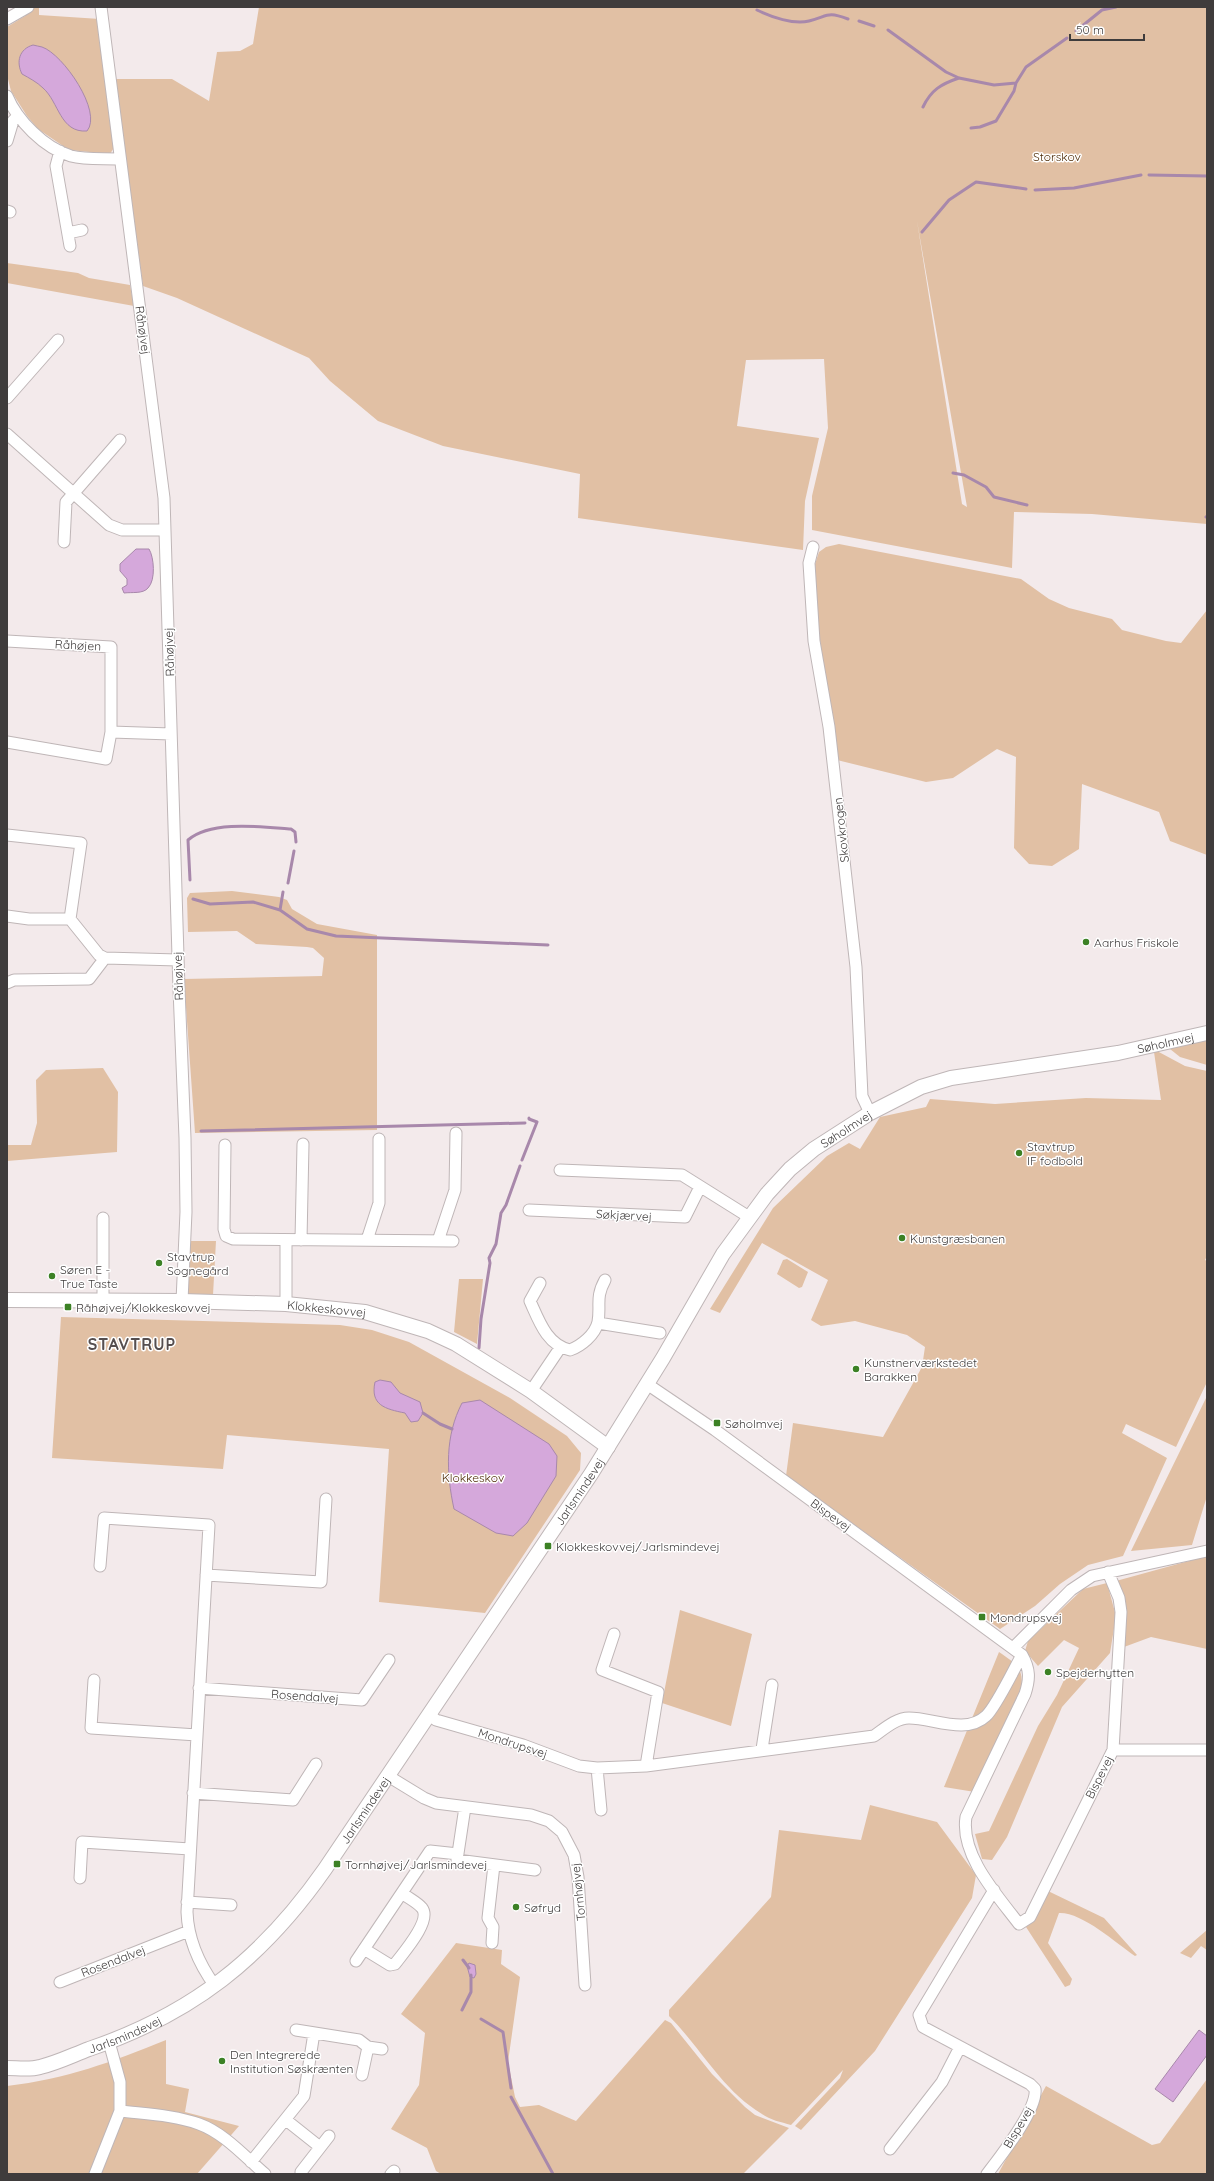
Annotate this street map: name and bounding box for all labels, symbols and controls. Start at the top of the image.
scale bar [1070,16,1144,42]
text: 50 m [1076,22,1104,37]
park label: Storskov [1033,149,1081,164]
street label: Råhøjvej [132,305,154,355]
street label: Råhøjvej [161,627,177,677]
street label: Råhøjen [54,636,102,654]
street label: Skovkrogen [830,797,852,863]
place label: Aarhus Friskole [1094,935,1179,950]
marker: Aarhus Friskole [1081,937,1091,947]
street label: Råhøjvej [170,951,186,1001]
street label: Søholmvej [1136,1029,1196,1056]
street label: Søholmvej [817,1107,874,1151]
place label: Stavtrup IF fodbold [1027,1139,1083,1168]
marker: Stavtrup IF fodbold [1014,1148,1024,1158]
street label: Søkjærvej [596,1206,652,1224]
place label: Kunstgræsbanen [910,1231,1005,1246]
marker: Kunstgræsbanen [897,1233,907,1243]
place label: Stavtrup Sognegård [167,1249,228,1278]
marker: Stavtrup Sognegård [154,1258,164,1268]
place label: Søren E - True Taste [60,1262,118,1291]
marker: Søren E - True Taste [47,1271,57,1281]
street label: Klokkeskovvej [286,1297,367,1320]
place label: Råhøjvej/Klokkeskovvej [76,1300,211,1315]
marker: Råhøjvej/Klokkeskovvej [63,1302,73,1312]
district label: STAVTRUP [88,1334,176,1354]
place label: Kunstnerværkstedet Barakken [864,1355,977,1384]
marker: Kunstnerværkstedet Barakken [851,1364,861,1374]
place label: Søholmvej [725,1416,783,1431]
marker: Søholmvej [712,1418,722,1428]
street label: Jarlsmindevej [551,1455,607,1528]
park label: Klokkeskov [442,1470,504,1485]
street label: Bispevej [808,1495,854,1535]
place label: Klokkeskovvej/Jarlsmindevej [556,1539,720,1554]
marker: Klokkeskovvej/Jarlsmindevej [543,1541,553,1551]
place label: Mondrupsvej [990,1610,1062,1625]
marker: Mondrupsvej [977,1612,987,1622]
place label: Spejderhytten [1056,1665,1134,1680]
marker: Spejderhytten [1043,1667,1053,1677]
street label: Rosendalvej [271,1686,339,1706]
street label: Mondrupsvej [476,1725,550,1761]
street label: Bispevej [1082,1753,1116,1801]
street label: Jarlsmindevej [337,1773,393,1846]
place label: Tornhøjvej/Jarlsmindevej [345,1857,487,1872]
marker: Tornhøjvej/Jarlsmindevej [332,1859,342,1869]
street label: Tornhøjvej [567,1862,589,1922]
place label: Søfryd [524,1900,561,1915]
marker: Søfryd [511,1902,521,1912]
street label: Rosendalvej [79,1942,147,1980]
street label: Jarlsmindevej [86,2012,164,2056]
place label: Den Integrerede Institution Søskrænten [230,2047,353,2076]
marker: Den Integrerede Institution Søskrænten [217,2056,227,2066]
street label: Bispevej [1000,2103,1036,2151]

